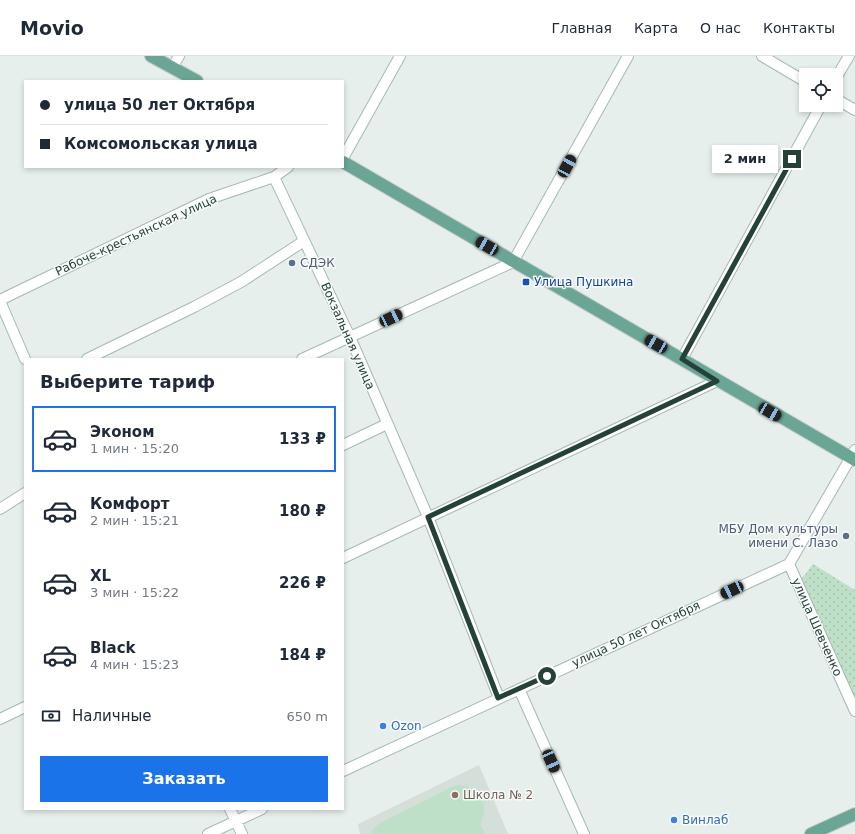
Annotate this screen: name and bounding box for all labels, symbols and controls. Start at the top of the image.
text: Movio [20,17,84,39]
text: Главная [551,20,612,36]
text: Карта [634,20,678,36]
text: О нас [700,20,741,36]
text: Контакты [763,20,835,36]
map controls [799,68,843,112]
button: locate [799,68,843,112]
text: улица 50 лет Октября [64,96,255,114]
text: Комсомольская улица [64,135,258,153]
callout: 2 мин [712,145,778,173]
route end [783,150,801,168]
text: 2 мин [724,151,766,166]
car [556,153,578,179]
street label: Рабоче-крестьянская улица [53,191,219,279]
car [474,235,500,257]
place label: СДЭК [300,256,335,270]
marker: СДЭК [287,258,297,268]
place label: Улица Пушкина [534,275,633,289]
marker: Улица Пушкина [521,277,531,287]
street label: Вокзальная улица [318,280,378,392]
car [378,307,404,329]
car [643,333,669,355]
text: Выберите тариф [40,371,215,392]
car [757,401,783,423]
icon: car [42,421,78,457]
text: Эконом [90,423,154,441]
text: 133 ₽ [279,430,326,448]
text: 1 мин · 15:20 [90,441,179,456]
icon: car [42,493,78,529]
text: Комфорт [90,495,169,513]
text: 180 ₽ [279,502,326,520]
text: 2 мин · 15:21 [90,513,179,528]
place label: МБУ Дом культуры имени С. Лазо [718,522,838,550]
marker: МБУ Дом культуры имени С. Лазо [841,531,851,541]
icon: car [42,565,78,601]
text: XL [90,567,111,585]
text: 226 ₽ [279,574,326,592]
street label: улица Шевченко [789,576,845,678]
car [719,579,745,601]
text: 3 мин · 15:22 [90,585,179,600]
street label: улица 50 лет Октября [570,598,702,670]
icon: car [42,637,78,673]
text: Black [90,639,136,657]
text: 184 ₽ [279,646,326,664]
text: 4 мин · 15:23 [90,657,179,672]
route start [538,667,556,685]
icon: cash [40,705,62,727]
text: Наличные [72,707,152,725]
text: 650 m [286,709,328,724]
place label: Ozon [391,719,422,733]
marker: Ozon [378,721,388,731]
car [541,748,561,774]
button: Заказать [40,756,328,802]
place label: Школа № 2 [463,788,533,802]
marker: Школа № 2 [450,790,460,800]
place label: Винлаб [682,813,728,827]
marker: Винлаб [669,815,679,825]

